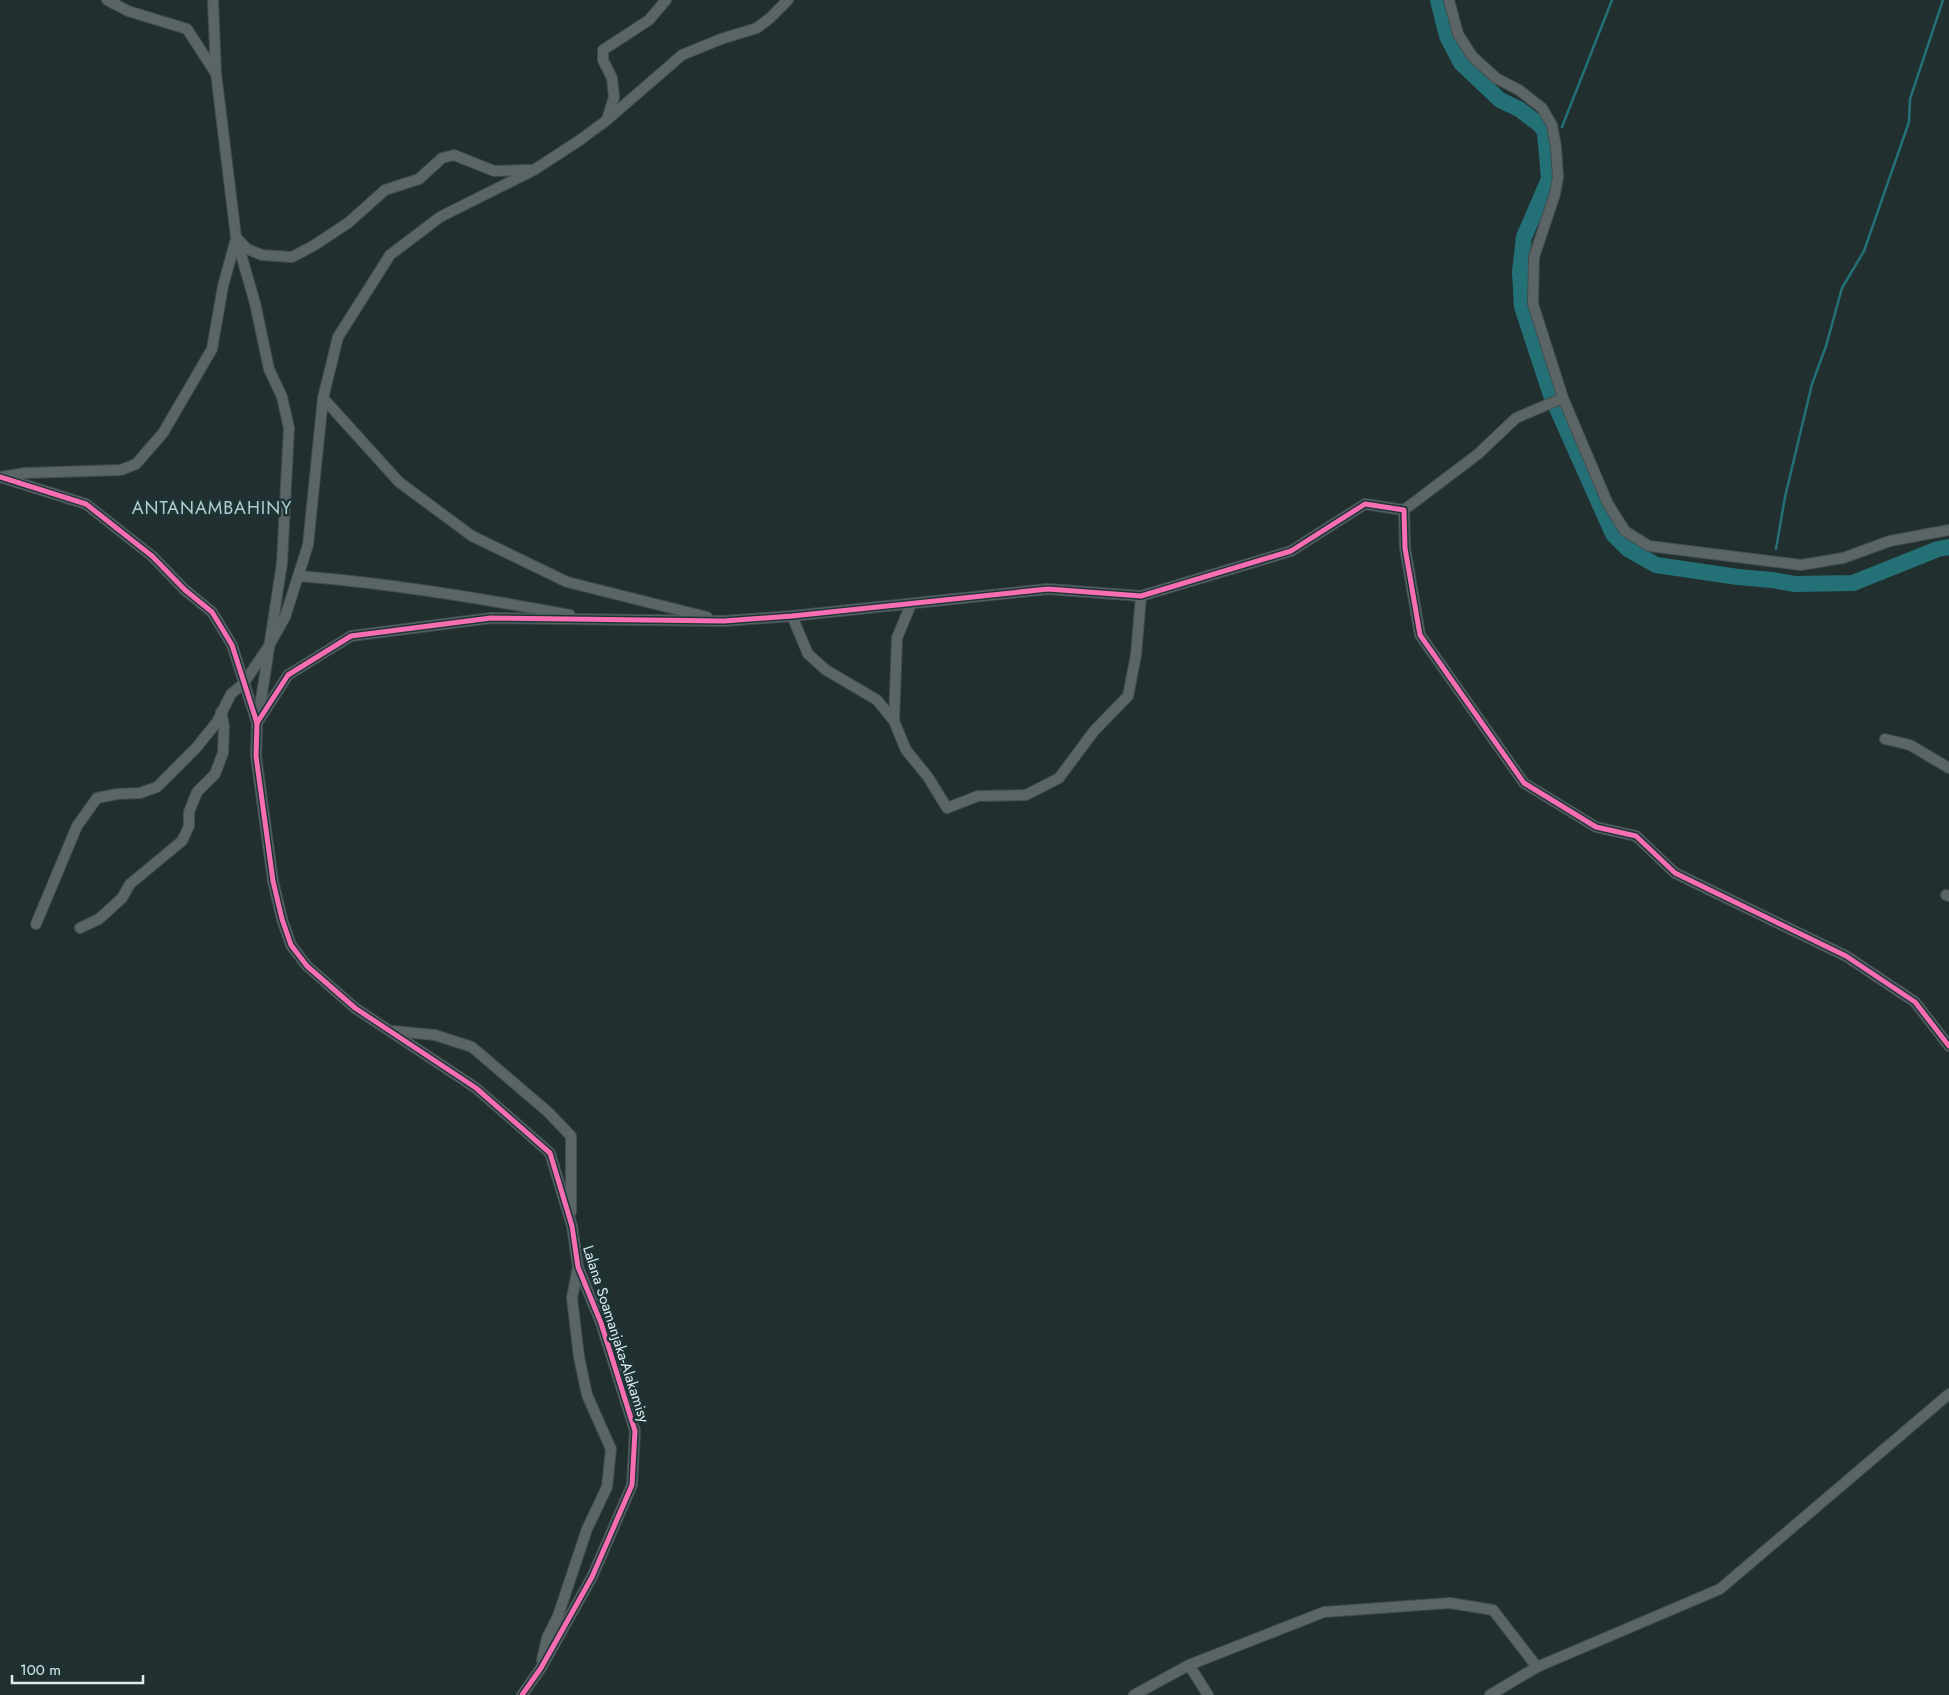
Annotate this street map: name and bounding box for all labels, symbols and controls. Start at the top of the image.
district label: ANTANAMBAHINY [132,495,292,521]
street label: Lalana Soamanjaka-Alakamisy [577,1243,655,1426]
scale bar [12,1652,144,1684]
text: 100 m [20,1659,61,1681]

